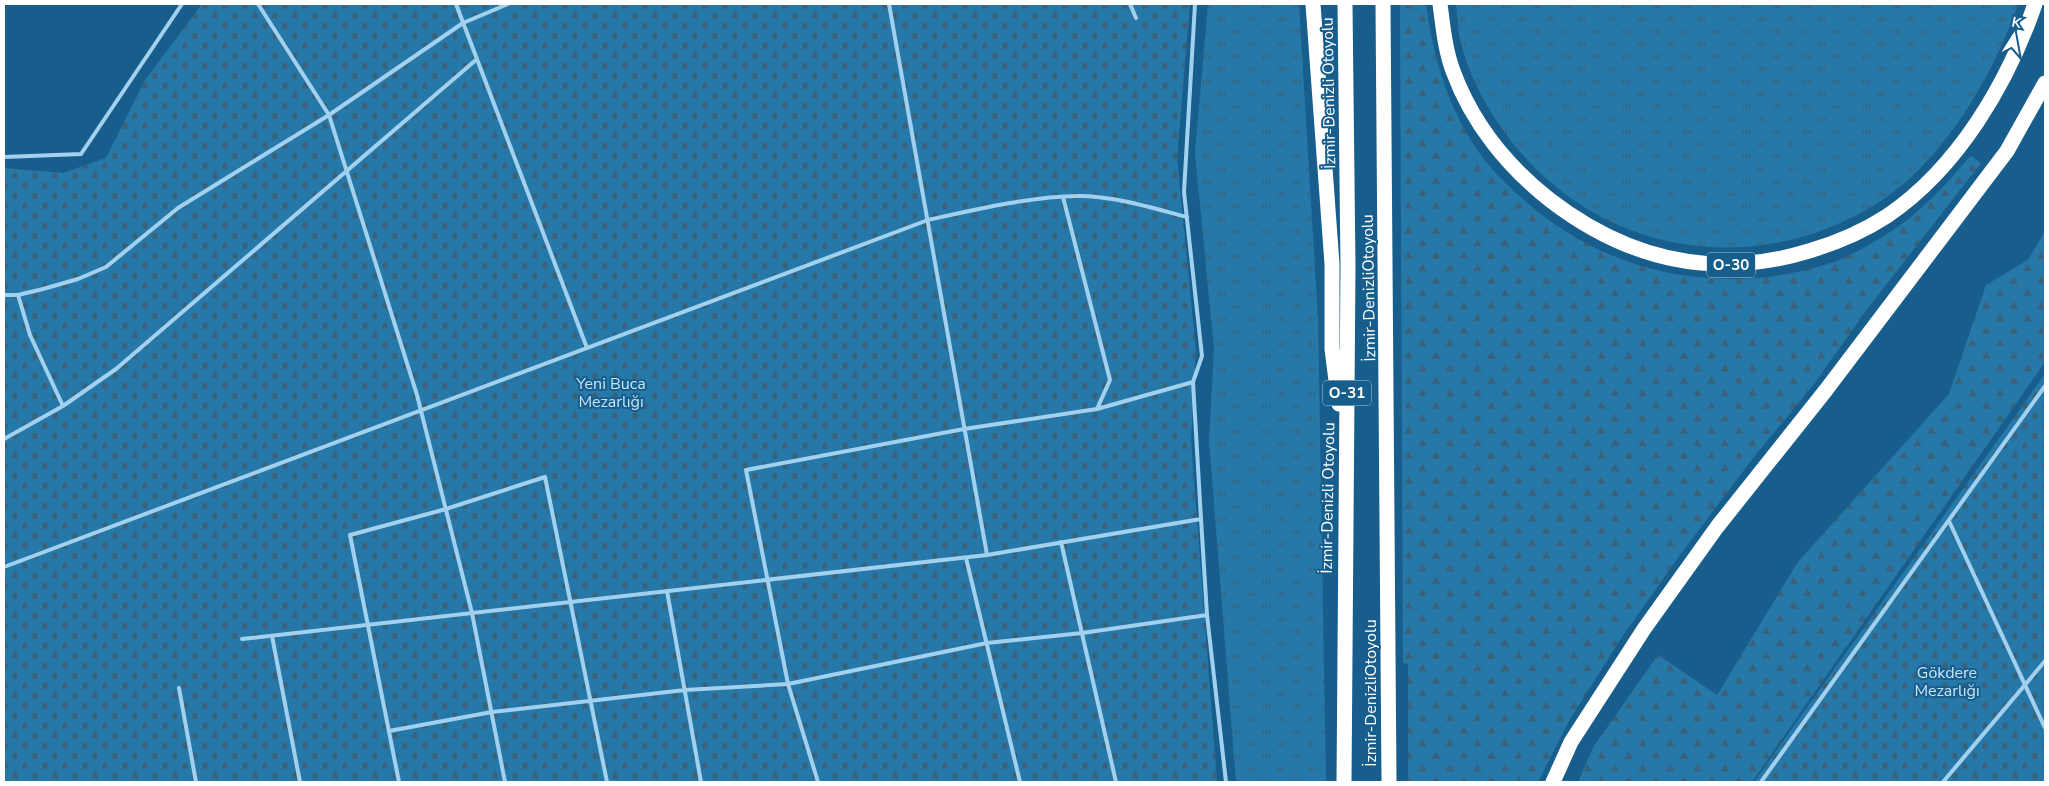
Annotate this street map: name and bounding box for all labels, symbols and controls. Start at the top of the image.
north arrow [1989,10,2039,60]
text: K [2010,13,2023,33]
street label: İzmir-Denizli Otoyolu [1317,17,1341,169]
street label: İzmir-DenizliOtoyolu [1357,214,1381,362]
road number: O-30 [1707,252,1755,278]
park label: Yeni Buca Mezarlığı [575,373,646,413]
road number: O-31 [1323,380,1371,406]
street label: İzmir-Denizli Otoyolu [1316,422,1340,574]
street label: İzmir-DenizliOtoyolu [1360,619,1382,767]
park label: Gökdere Mezarlığı [1914,662,1980,702]

